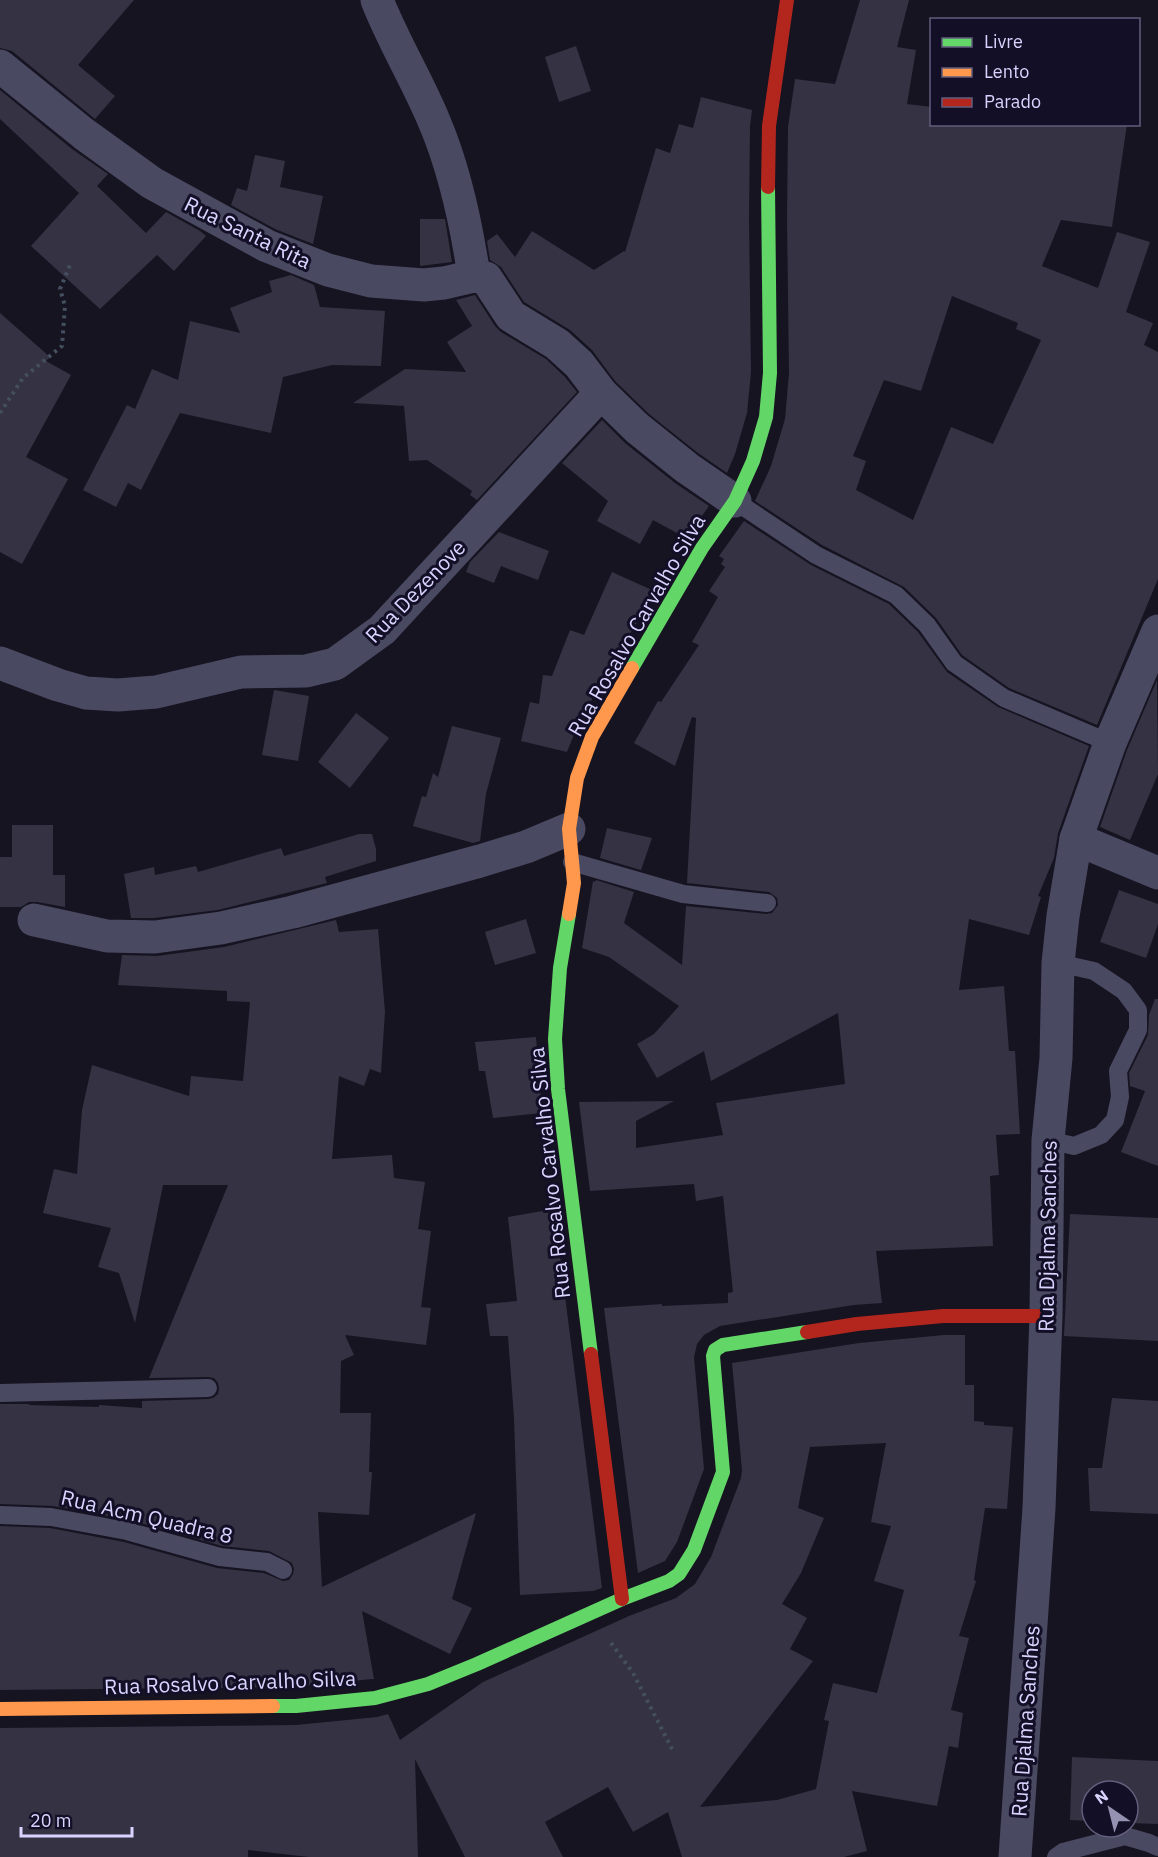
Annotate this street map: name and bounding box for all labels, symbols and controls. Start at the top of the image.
legend [930,18,1140,126]
text: Livre [984,30,1023,53]
text: Lento [984,60,1029,83]
text: Parado [984,90,1041,113]
street label: Rua Santa Rita [180,189,316,275]
street label: Rua Rosalvo Carvalho Silva [561,509,711,741]
street label: Rua Dezenove [359,533,471,649]
street label: Rua Rosalvo Carvalho Silva [522,1046,576,1300]
street label: Rua Djalma Sanches [1031,1140,1063,1332]
street label: Rua Acm Quadra 8 [58,1483,236,1549]
street label: Rua Djalma Sanches [1004,1624,1046,1818]
street label: Rua Rosalvo Carvalho Silva [103,1664,357,1700]
north arrow [1080,1779,1140,1839]
text: N [1091,1785,1112,1808]
scale bar [21,1800,132,1838]
text: 20 m [30,1809,72,1832]

